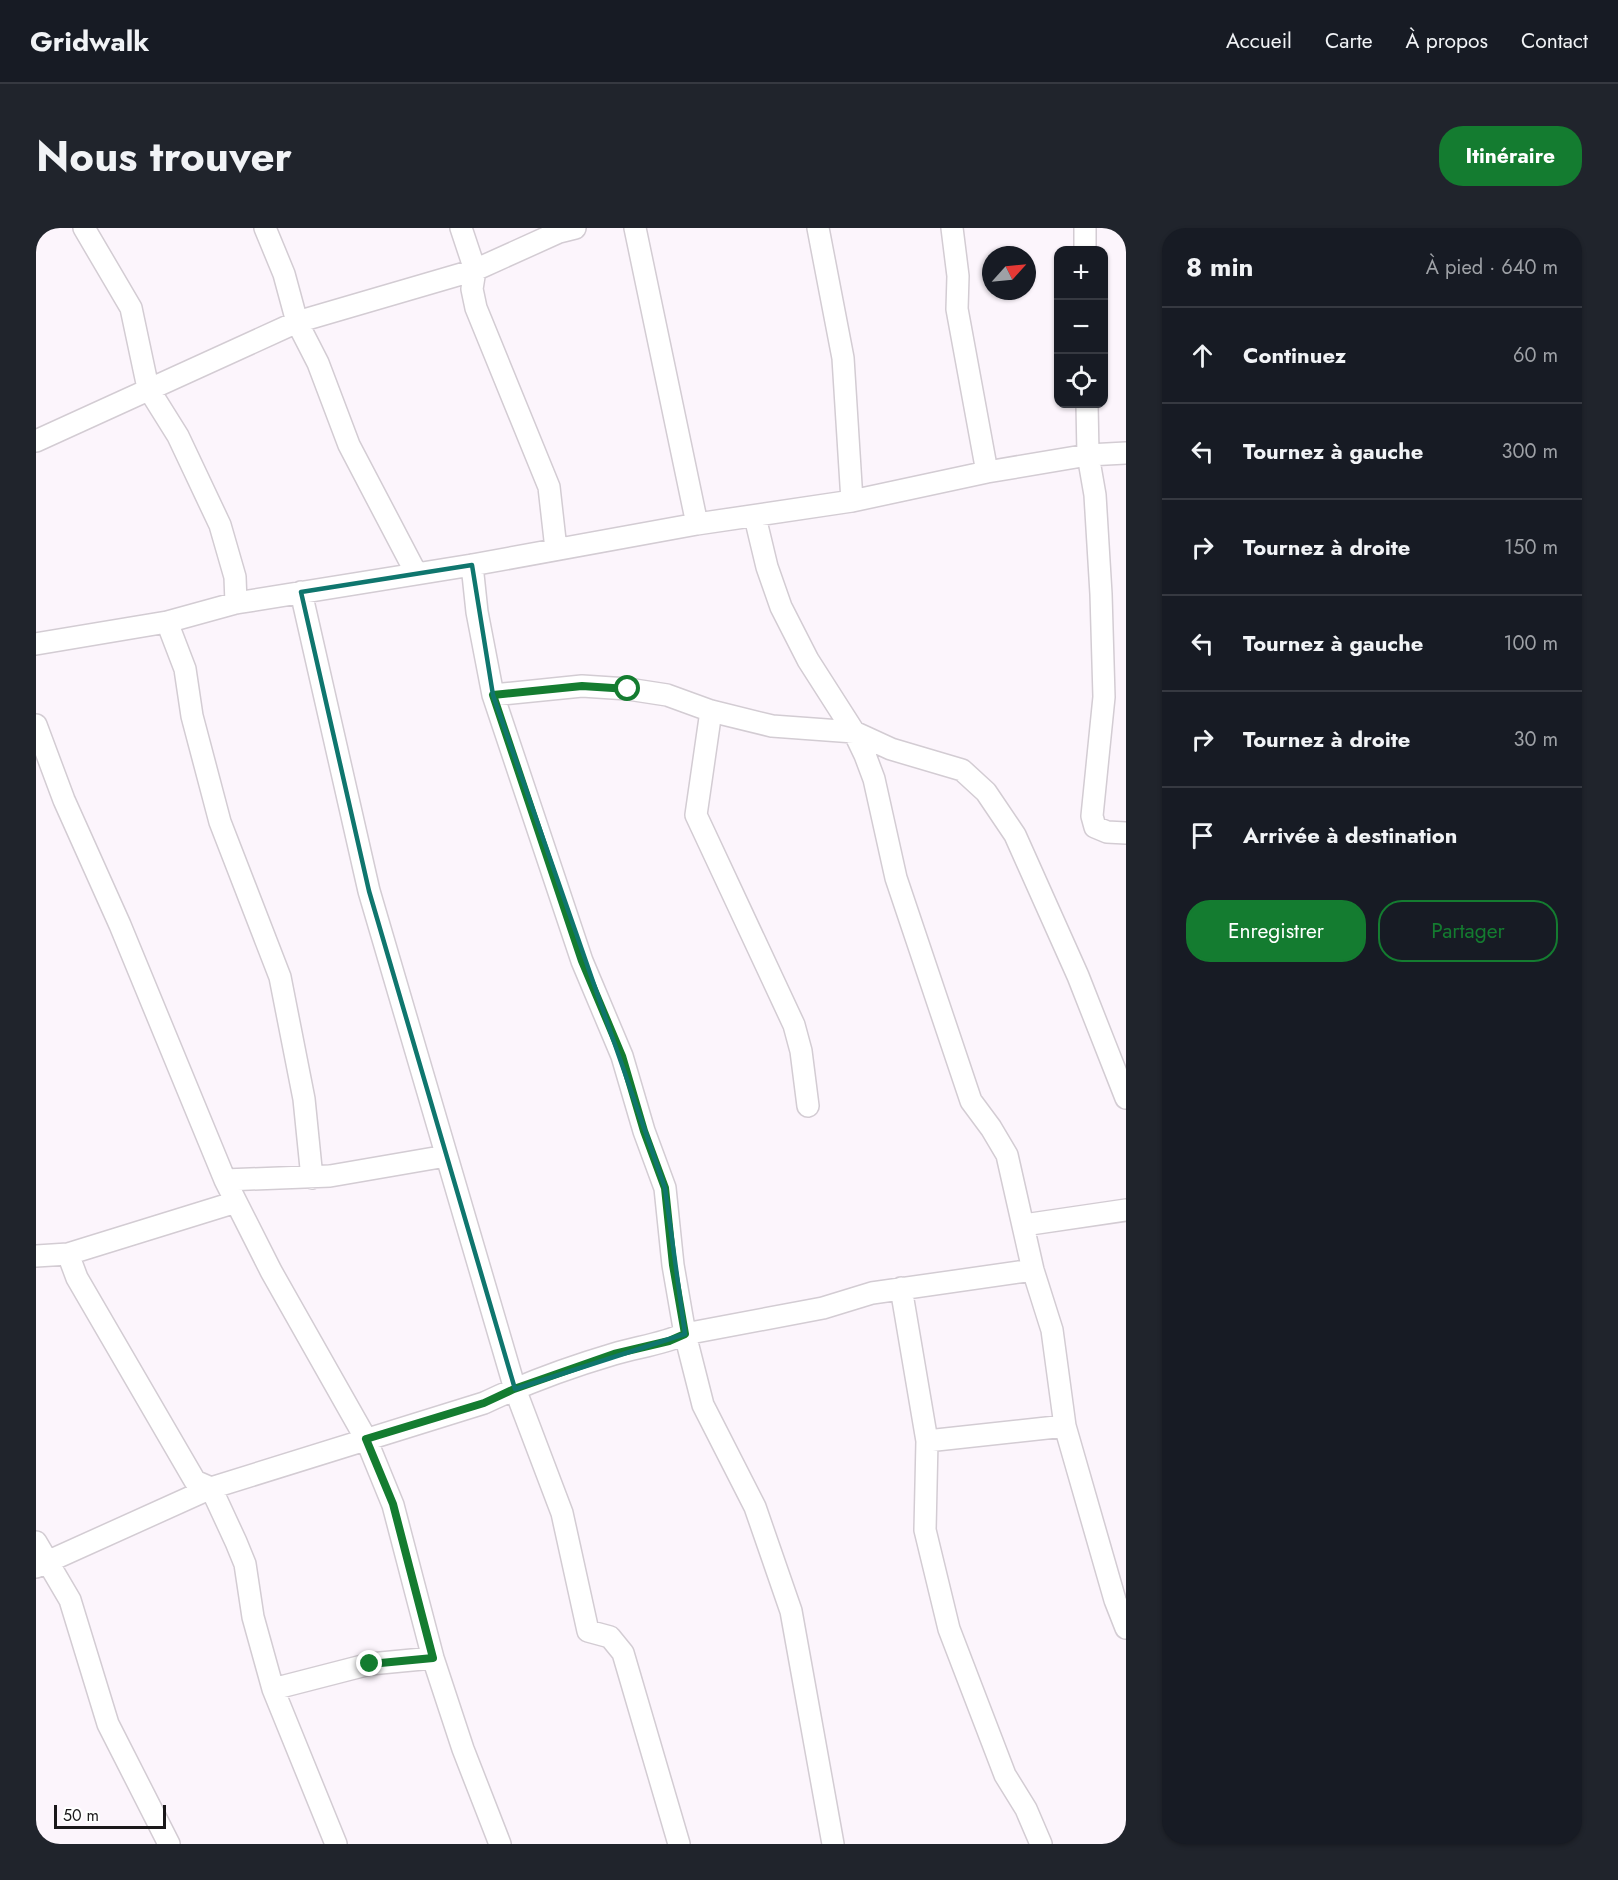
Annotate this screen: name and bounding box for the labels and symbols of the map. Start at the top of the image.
north arrow [982,246,1036,300]
route start [614,675,640,701]
route end [356,1650,382,1676]
scale bar [54,1802,166,1830]

